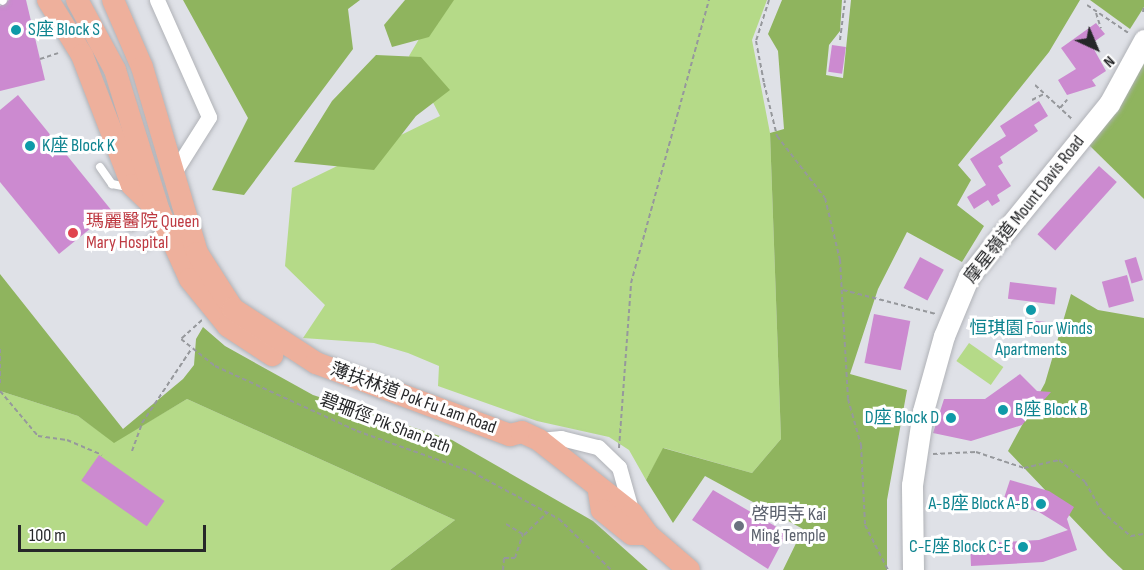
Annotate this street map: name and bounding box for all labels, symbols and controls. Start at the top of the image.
north arrow [1066,18,1126,78]
place label: S座 Block S [28,19,100,41]
marker: S座 Block S [9,23,23,37]
text: N [1099,52,1119,71]
street label: 摩星嶺道 Mount Davis Road [960,132,1090,288]
place label: K座 Block K [42,135,115,157]
marker: K座 Block K [23,139,37,153]
place label: 瑪麗醫院 Queen Mary Hospital [86,212,199,254]
marker: 瑪麗醫院 Queen Mary Hospital [64,224,82,242]
marker: 恒琪園 Four Winds Apartments [1024,303,1038,317]
place label: 恒琪園 Four Winds Apartments [969,319,1093,362]
street label: 薄扶林道 Pok Fu Lam Road [327,359,499,439]
street label: 碧珊徑 Pik Shan Path [317,389,453,459]
place label: B座 Block B [1015,399,1088,421]
marker: B座 Block B [996,403,1010,417]
place label: D座 Block D [865,407,939,429]
marker: D座 Block D [944,411,958,425]
place label: A-B座 Block A-B [928,493,1029,515]
marker: A-B座 Block A-B [1034,497,1048,511]
place label: 啓明寺 Kai Ming Temple [751,505,826,548]
scale bar [21,513,208,551]
marker: 啓明寺 Kai Ming Temple [732,519,746,533]
text: 100 m [29,525,66,546]
place label: C-E座 Block C-E [909,536,1011,558]
marker: C-E座 Block C-E [1016,540,1030,554]

